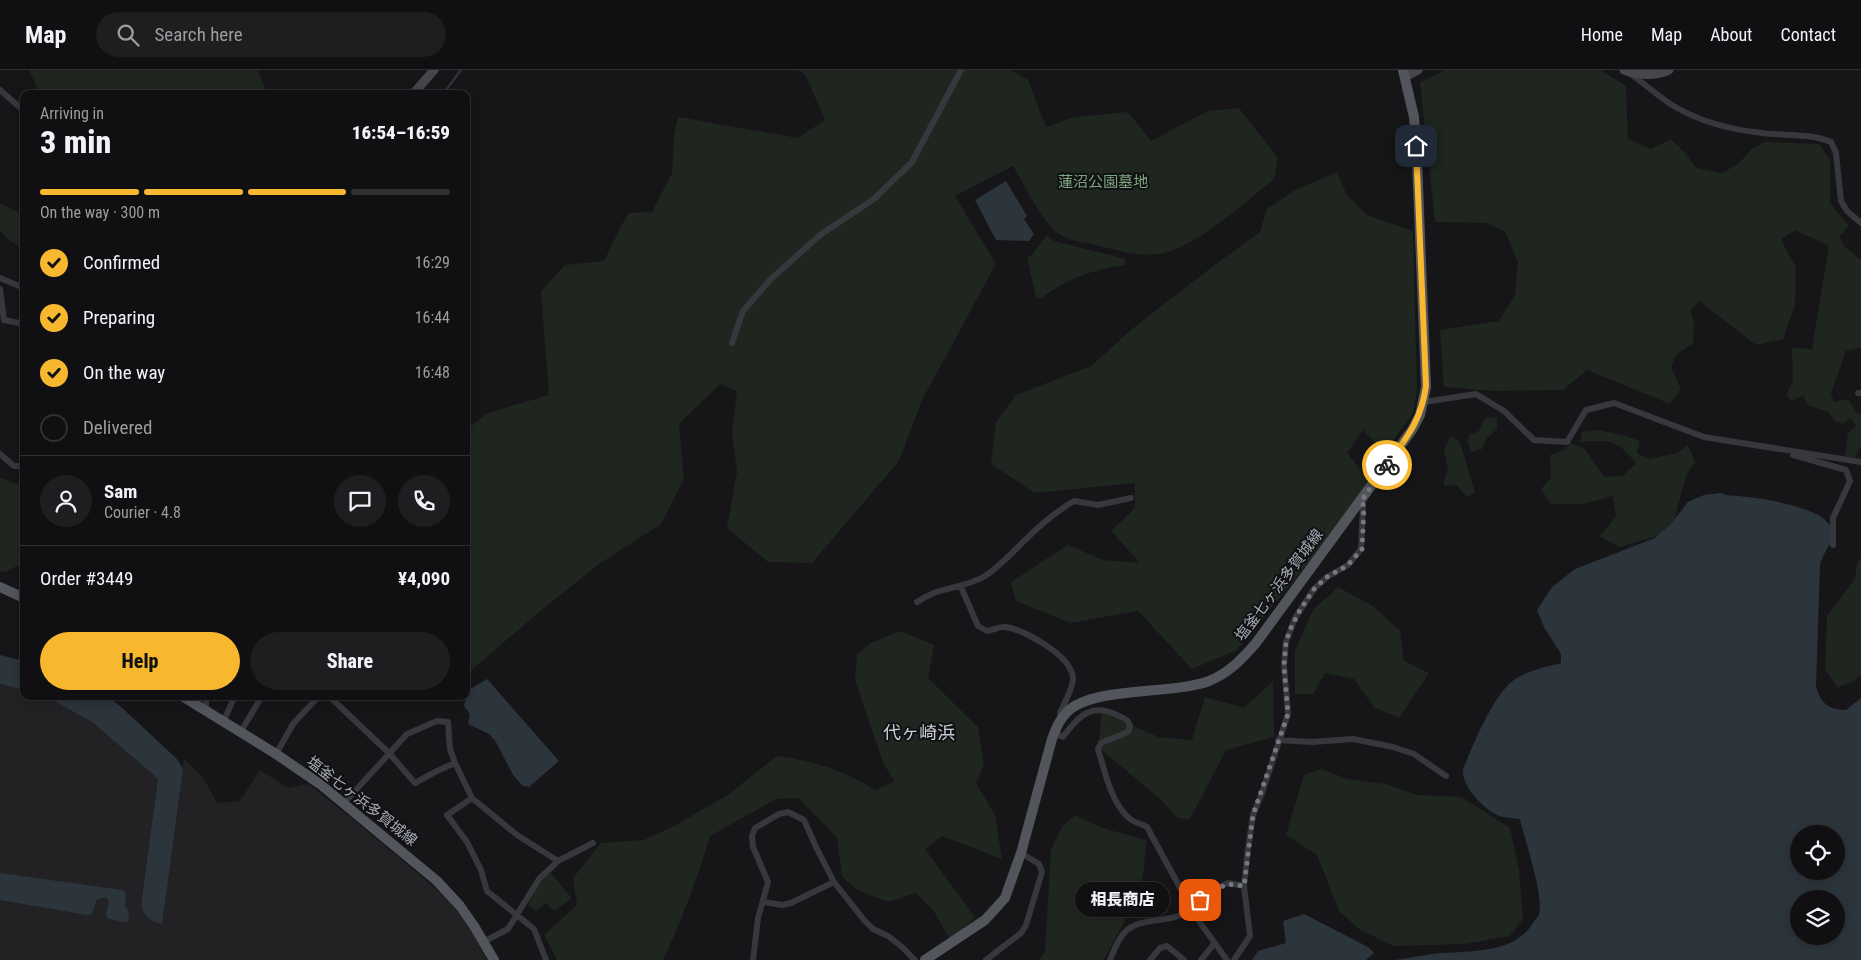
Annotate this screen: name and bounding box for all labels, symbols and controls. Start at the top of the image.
search box [96,12,446,57]
text: Map [25,21,66,49]
icon: search [114,21,142,49]
text: Search here [154,23,243,46]
text: Home [1581,24,1623,45]
text: Map [1651,24,1682,45]
text: About [1710,24,1752,45]
text: Contact [1780,24,1836,45]
text: Arriving in [40,104,104,123]
text: 16:54–16:59 [352,121,450,144]
text: 3 min [40,123,111,161]
pin [1395,125,1437,167]
icon: home [1402,132,1430,160]
park label: 蓮沼公園墓地 [1058,173,1148,191]
text: On the way · 300 m [40,203,160,222]
icon: check [40,249,68,277]
text: Confirmed [83,251,160,274]
text: 16:29 [415,253,450,272]
icon: check [40,304,68,332]
text: Preparing [83,306,155,329]
text: 16:44 [415,308,450,327]
icon: check [40,359,68,387]
text: On the way [83,361,165,384]
text: 16:48 [415,363,450,382]
text: Delivered [83,416,152,439]
courier [1362,440,1412,490]
icon: bike [1373,451,1401,479]
button: person [40,475,92,527]
button: chat [334,475,386,527]
button: phone [398,475,450,527]
text: Sam [104,480,137,503]
text: Courier · 4.8 [104,503,181,522]
street label: 塩釜七ヶ浜多賀城線 [1231,526,1327,644]
text: Order #3449 [40,567,133,590]
text: ¥4,090 [398,567,450,590]
button: Help [40,632,240,690]
button: Share [250,632,450,690]
district label: 代ヶ崎浜 [883,722,955,743]
street label: 塩釜七ヶ浜多賀城線 [303,752,421,850]
map controls [1790,825,1845,945]
button: locate [1790,825,1845,880]
pin [1179,879,1221,921]
callout: 相長商店 [1075,882,1170,918]
icon: bag [1186,886,1214,914]
text: 相長商店 [1090,890,1155,909]
button: layers [1790,890,1845,945]

